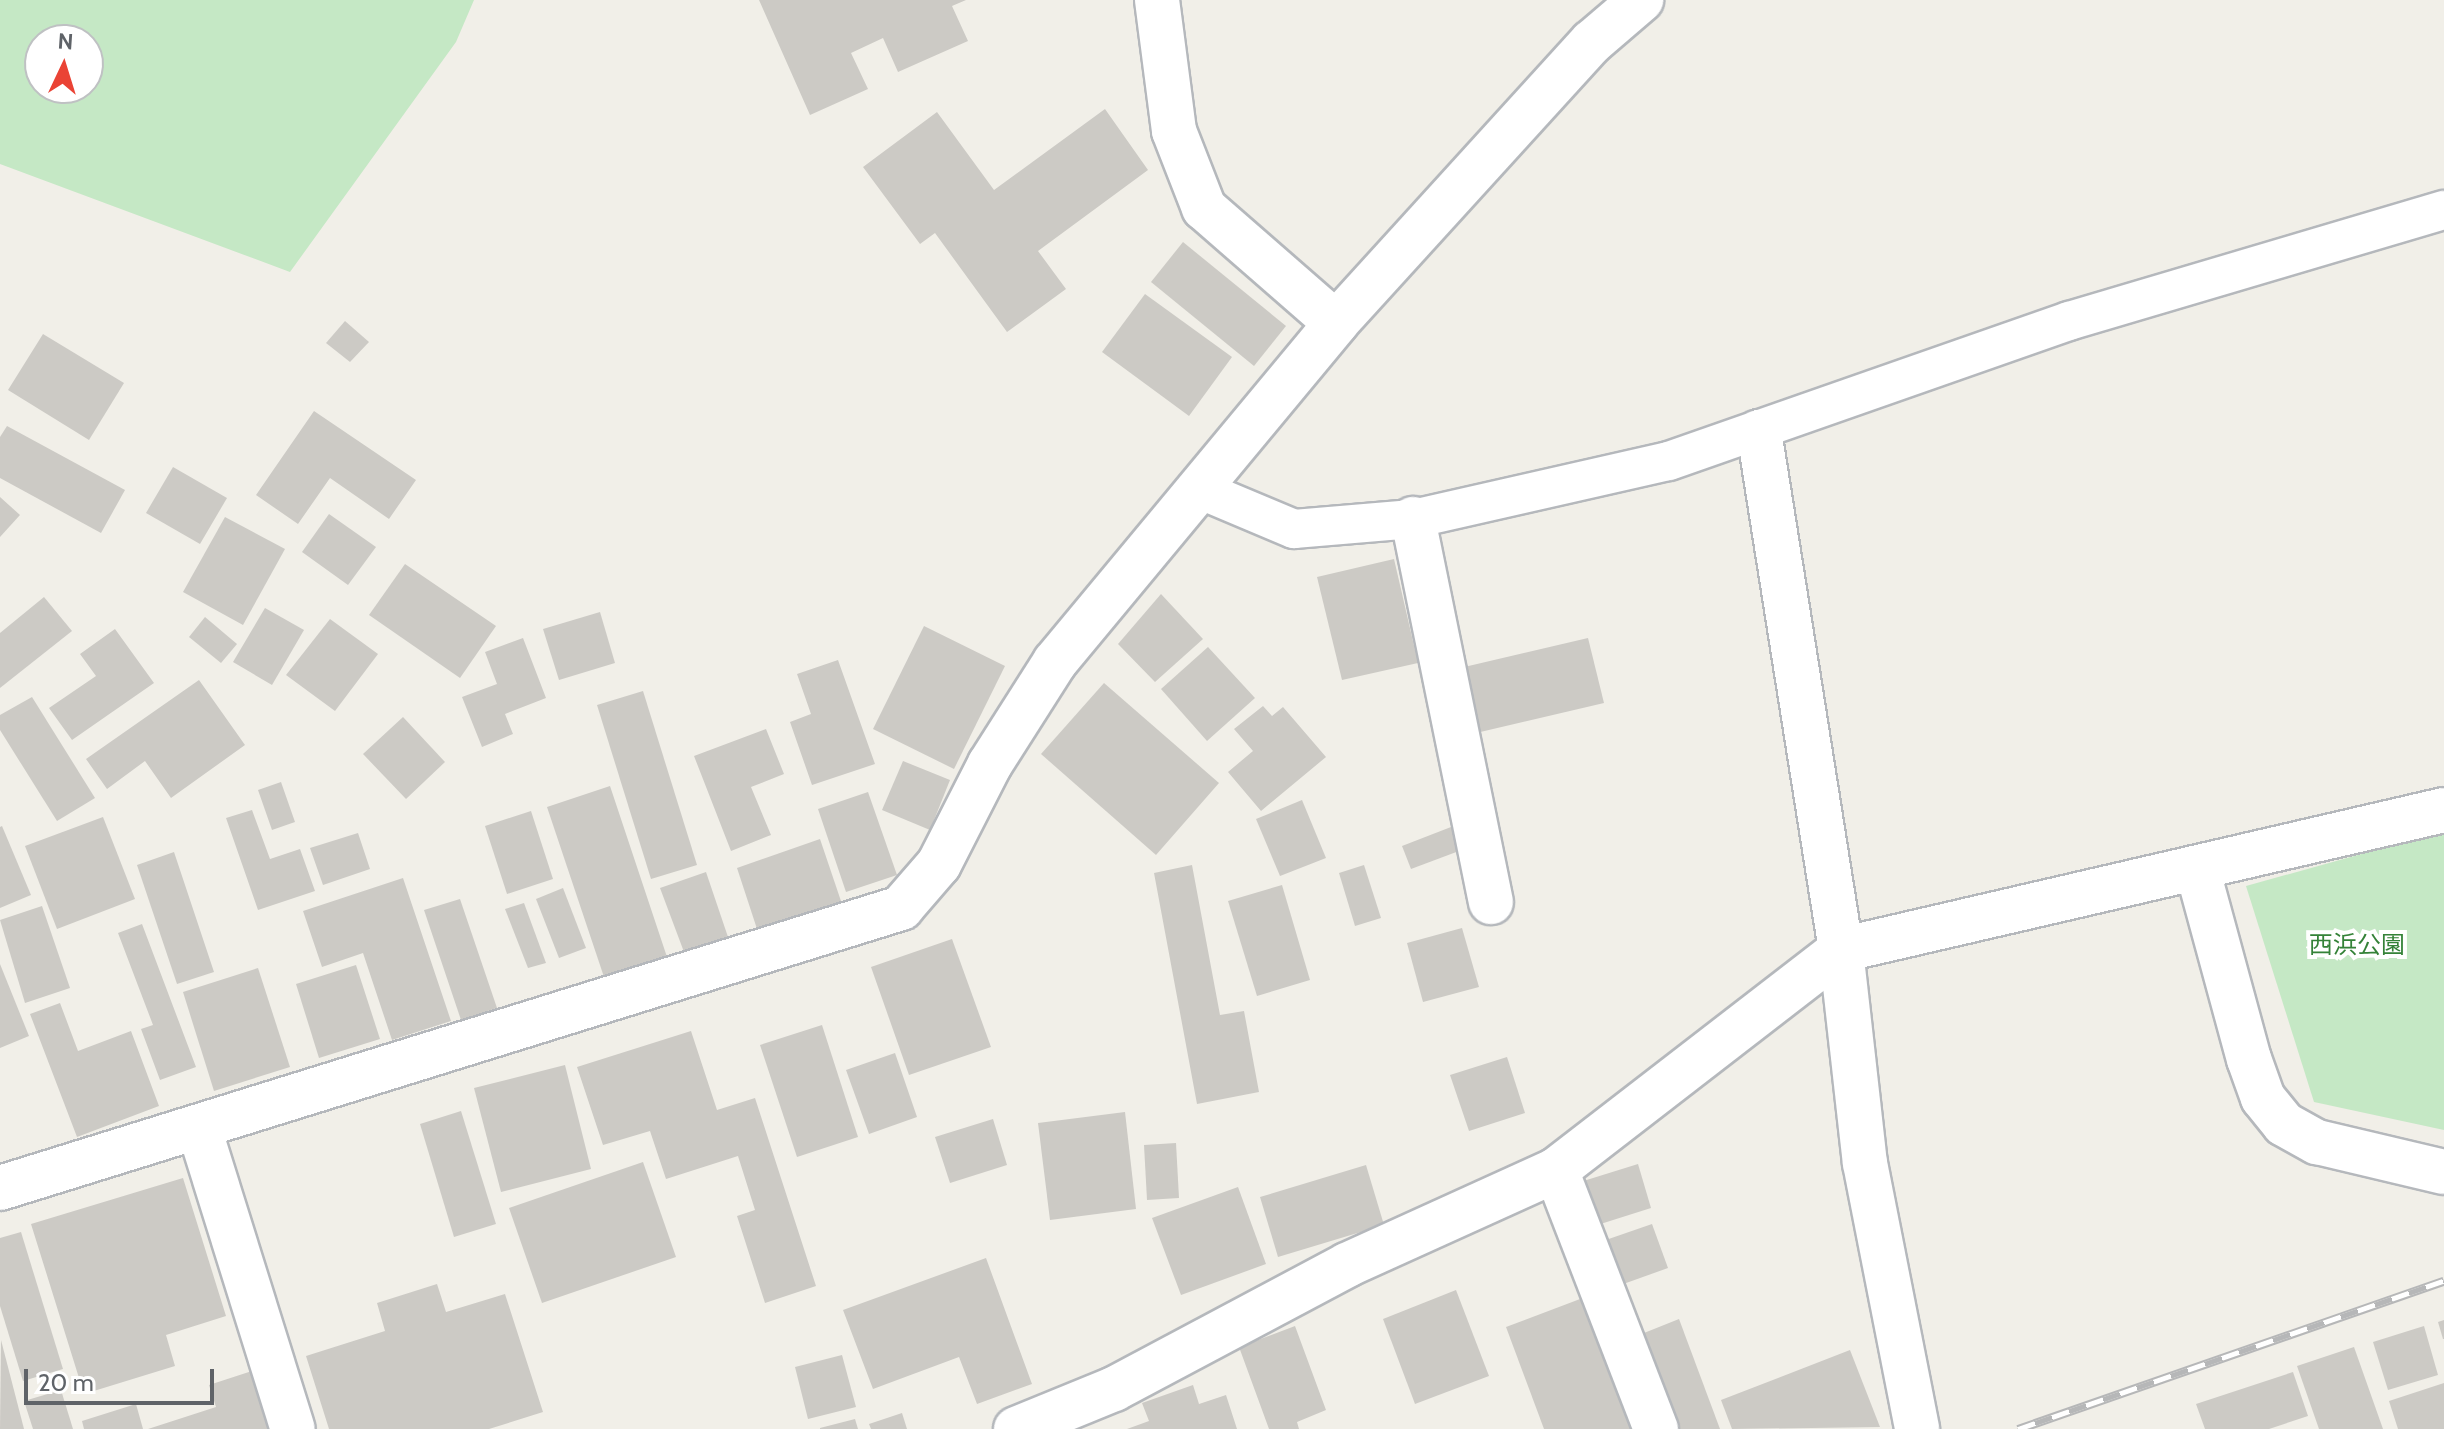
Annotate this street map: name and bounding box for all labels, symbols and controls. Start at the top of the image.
north arrow [24,24,104,104]
text: N [57,28,74,56]
park label: 西浜公園 [2309,931,2405,959]
scale bar [28,1353,218,1403]
text: 20 m [38,1368,94,1397]

